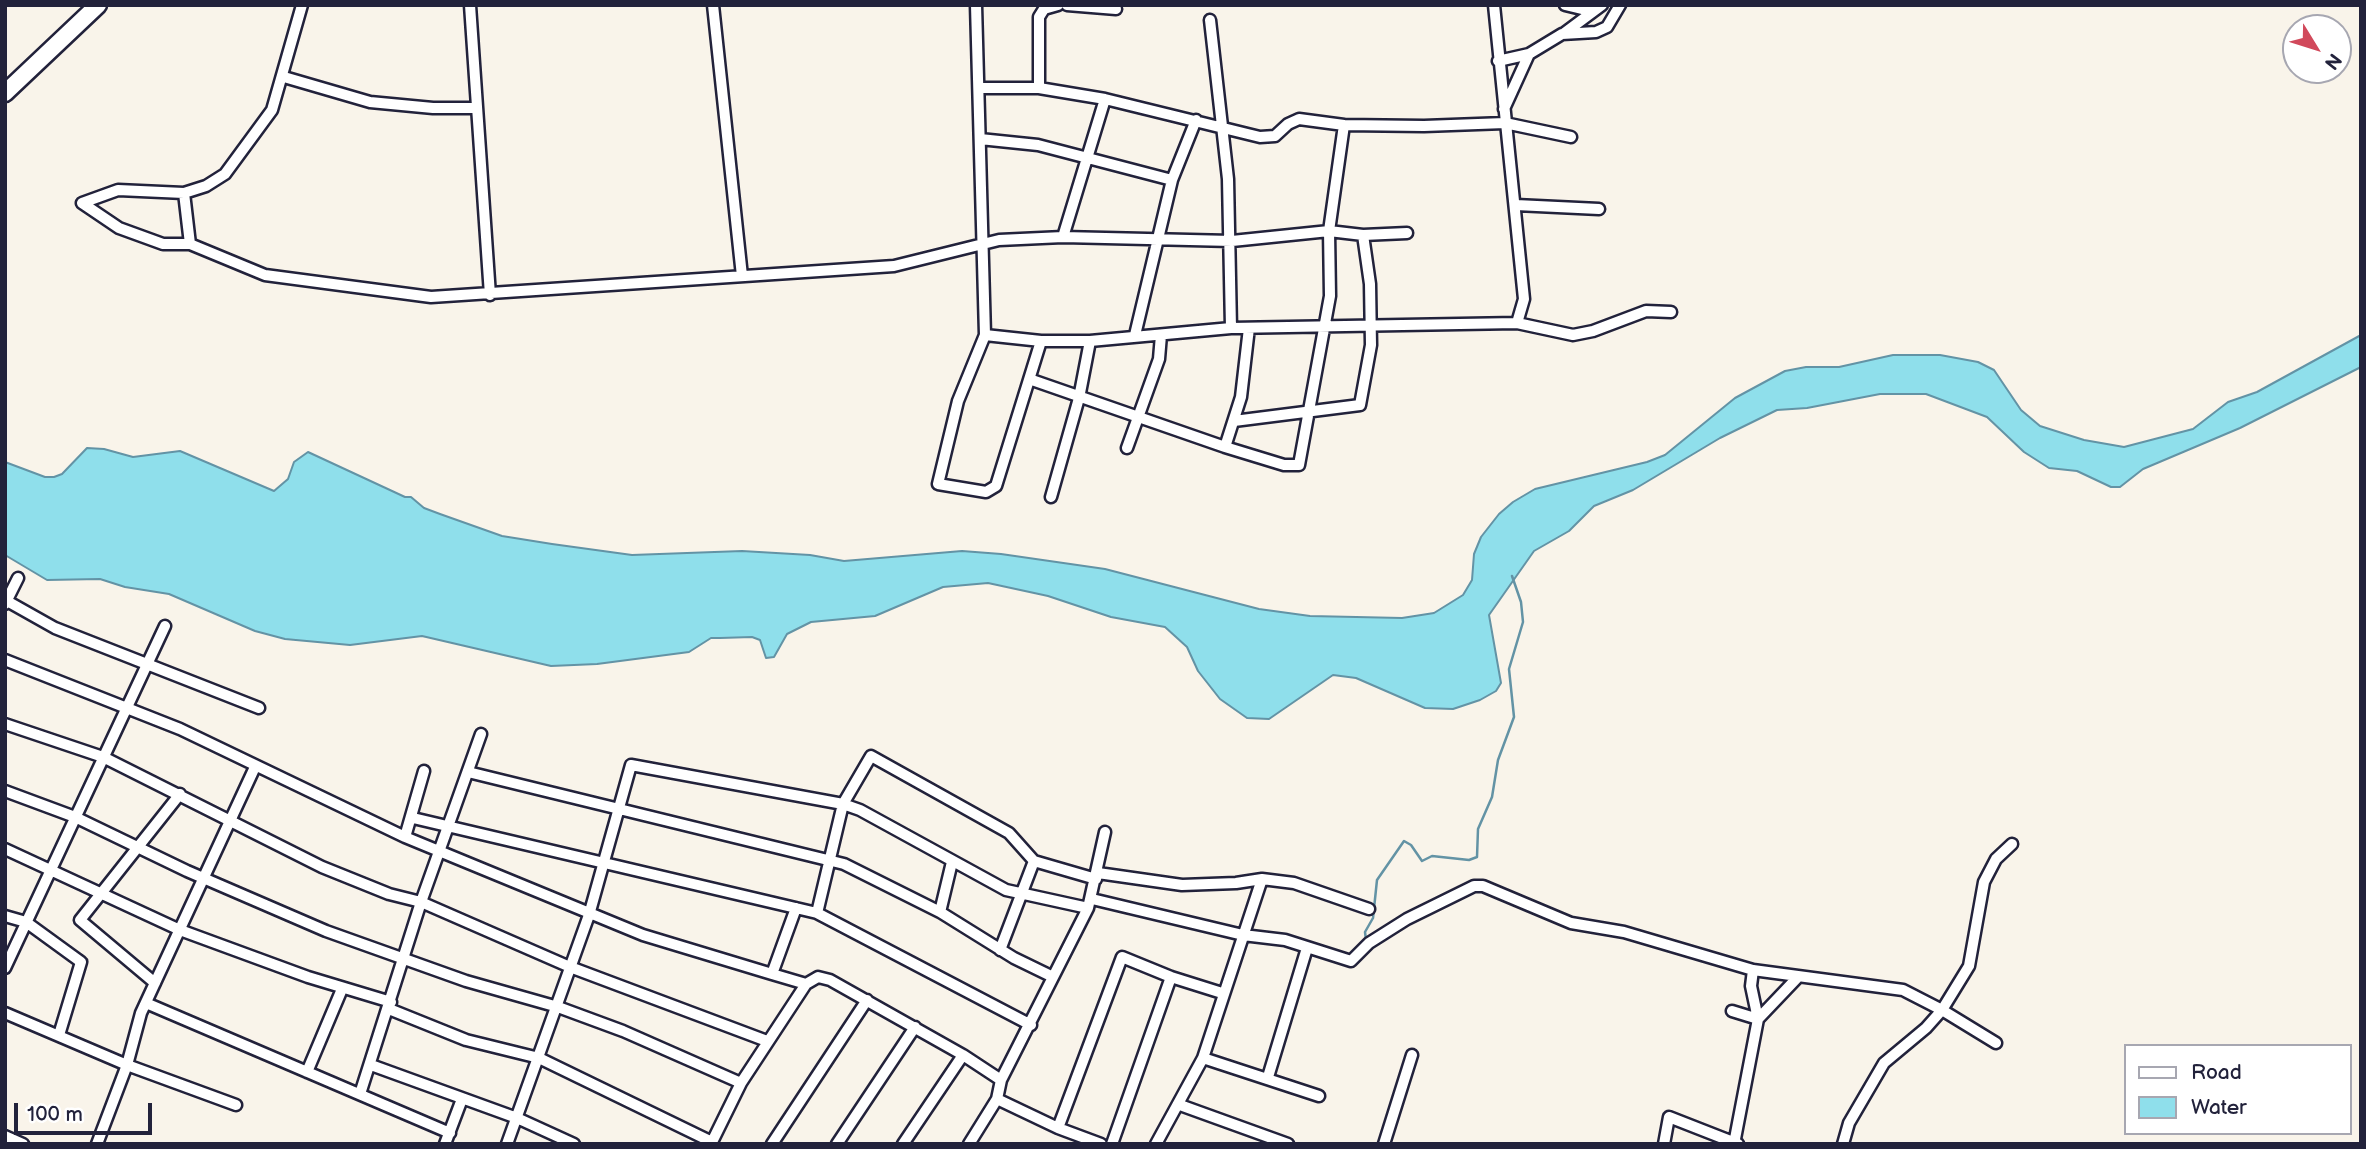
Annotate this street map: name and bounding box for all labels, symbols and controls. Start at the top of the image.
north arrow [2282,14,2352,84]
text: N [2319,48,2346,74]
legend [2124,1044,2352,1135]
text: Road [2191,1060,2242,1085]
scale bar [18,1090,156,1134]
text: Water [2191,1095,2247,1120]
text: 100 m [27,1102,83,1127]

